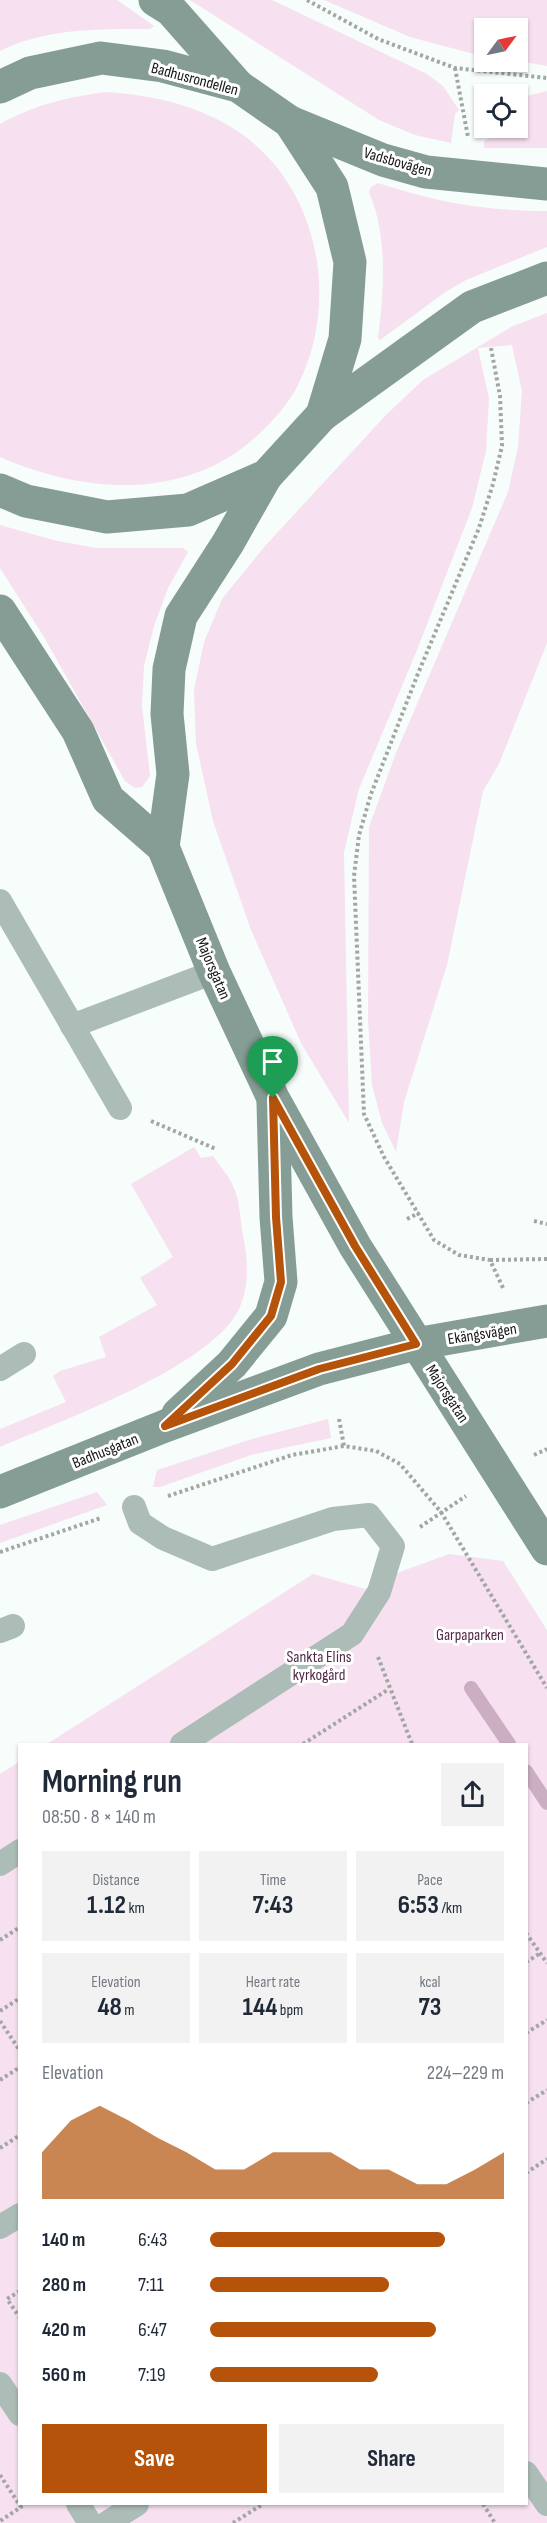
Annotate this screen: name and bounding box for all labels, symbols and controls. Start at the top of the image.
north arrow [474,18,528,72]
map controls [474,18,528,138]
street label: Badhusrondellen [149,59,240,100]
button: locate [474,84,528,138]
street label: Vadsbovägen [361,144,434,181]
street label: Majorsgatan [191,935,234,1002]
pin [247,1036,298,1098]
icon: arrive [256,1045,289,1078]
street label: Ekängsvägen [446,1320,518,1349]
street label: Majorsgatan [421,1361,472,1426]
street label: Badhusgatan [70,1430,141,1473]
park label: Garpaparken [436,1626,504,1645]
park label: Sankta Elins kyrkogård [287,1648,352,1685]
text: Morning run [42,1762,182,1802]
button: share [441,1763,504,1826]
text: 08:50 · 8 × 140 m [42,1805,156,1829]
text: Distance [92,1871,140,1890]
text: Time [260,1871,286,1890]
text: Pace [417,1871,443,1890]
text: 1.12 [87,1890,126,1921]
text: 7:43 [253,1890,293,1921]
text: 6:53 [398,1890,439,1921]
text: km [126,1899,145,1918]
text: /km [439,1899,462,1918]
text: Elevation [91,1973,141,1992]
text: Heart rate [246,1973,300,1992]
text: kcal [419,1973,441,1992]
text: 48 [97,1992,122,2023]
text: 144 [243,1992,277,2023]
text: 73 [419,1992,442,2023]
text: m [122,2001,135,2020]
text: bpm [277,2001,303,2020]
text: Elevation [42,2061,104,2085]
text: 224–229 m [427,2061,504,2085]
text: 140 m [42,2228,85,2252]
text: 6:43 [138,2228,167,2252]
text: 280 m [42,2273,86,2297]
text: 7:11 [138,2273,164,2297]
text: 420 m [42,2318,86,2342]
text: 6:47 [138,2318,167,2342]
text: 560 m [42,2363,86,2387]
text: 7:19 [138,2363,166,2387]
button: Save [42,2424,267,2493]
button: Share [279,2424,504,2493]

